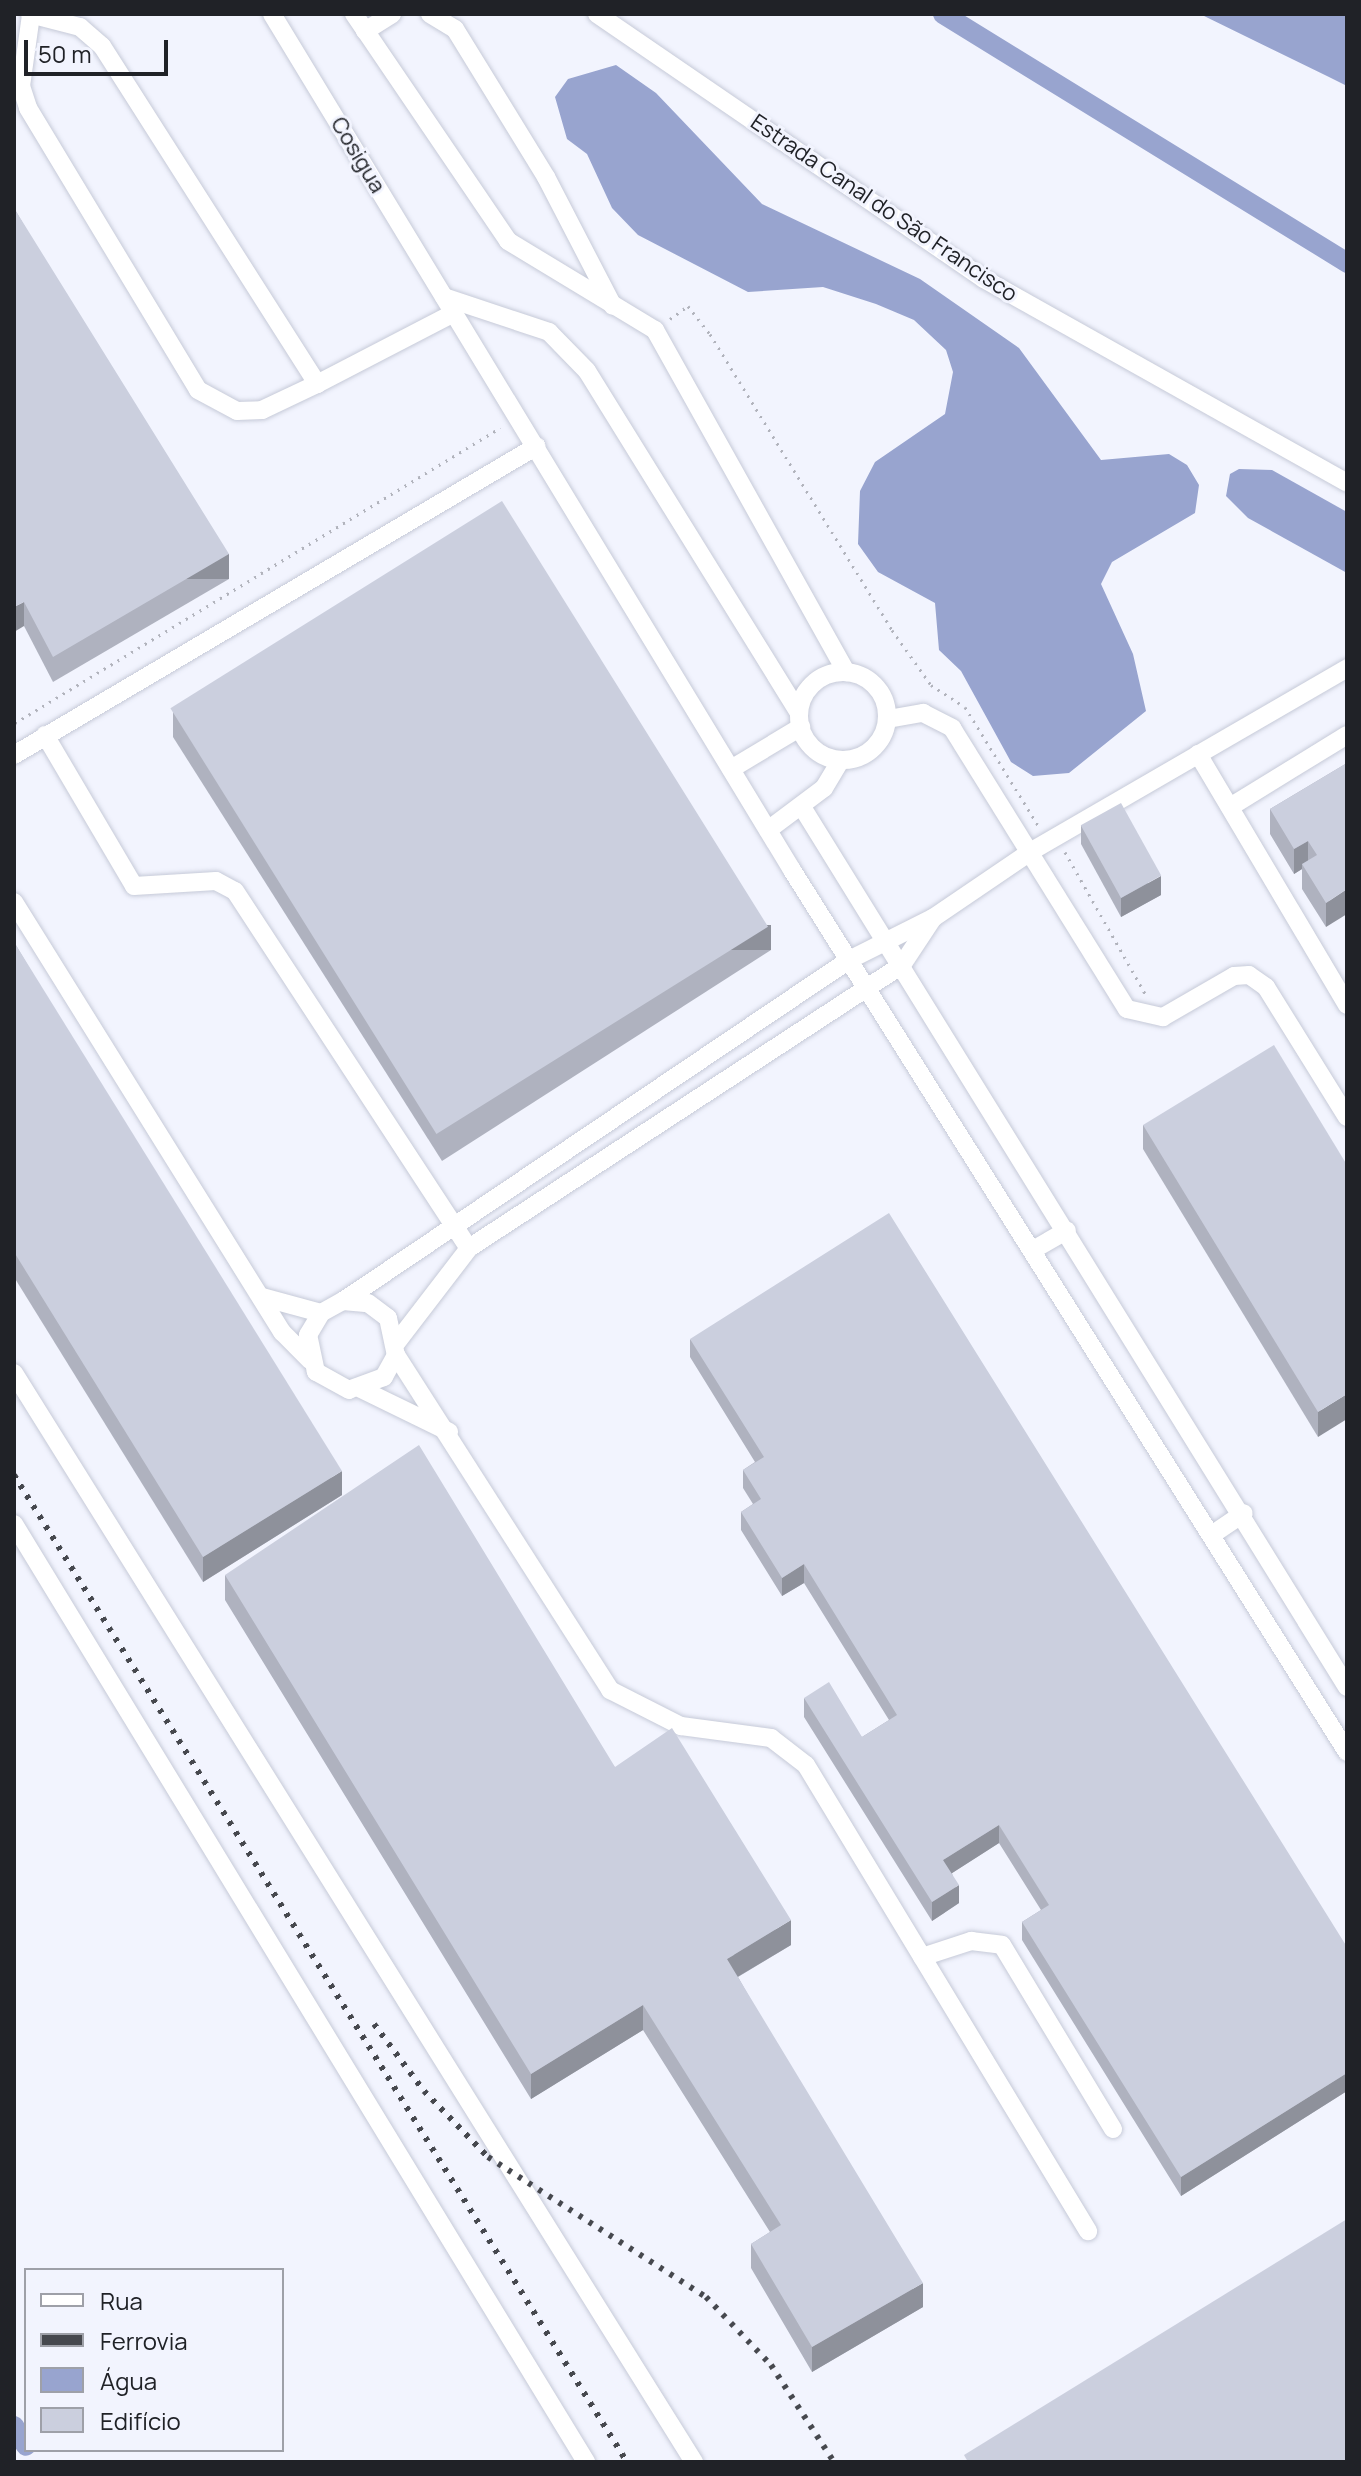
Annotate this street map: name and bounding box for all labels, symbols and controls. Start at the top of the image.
scale bar [28,24,172,74]
text: 50 m [38,37,92,70]
street label: Estrada Canal do São Francisco [746,109,1022,307]
street label: Cosigua [325,112,391,198]
legend [24,2268,284,2452]
text: Rua [100,2284,143,2317]
text: Ferrovia [100,2324,188,2357]
text: Água [100,2364,157,2397]
text: Edifício [100,2404,181,2437]

